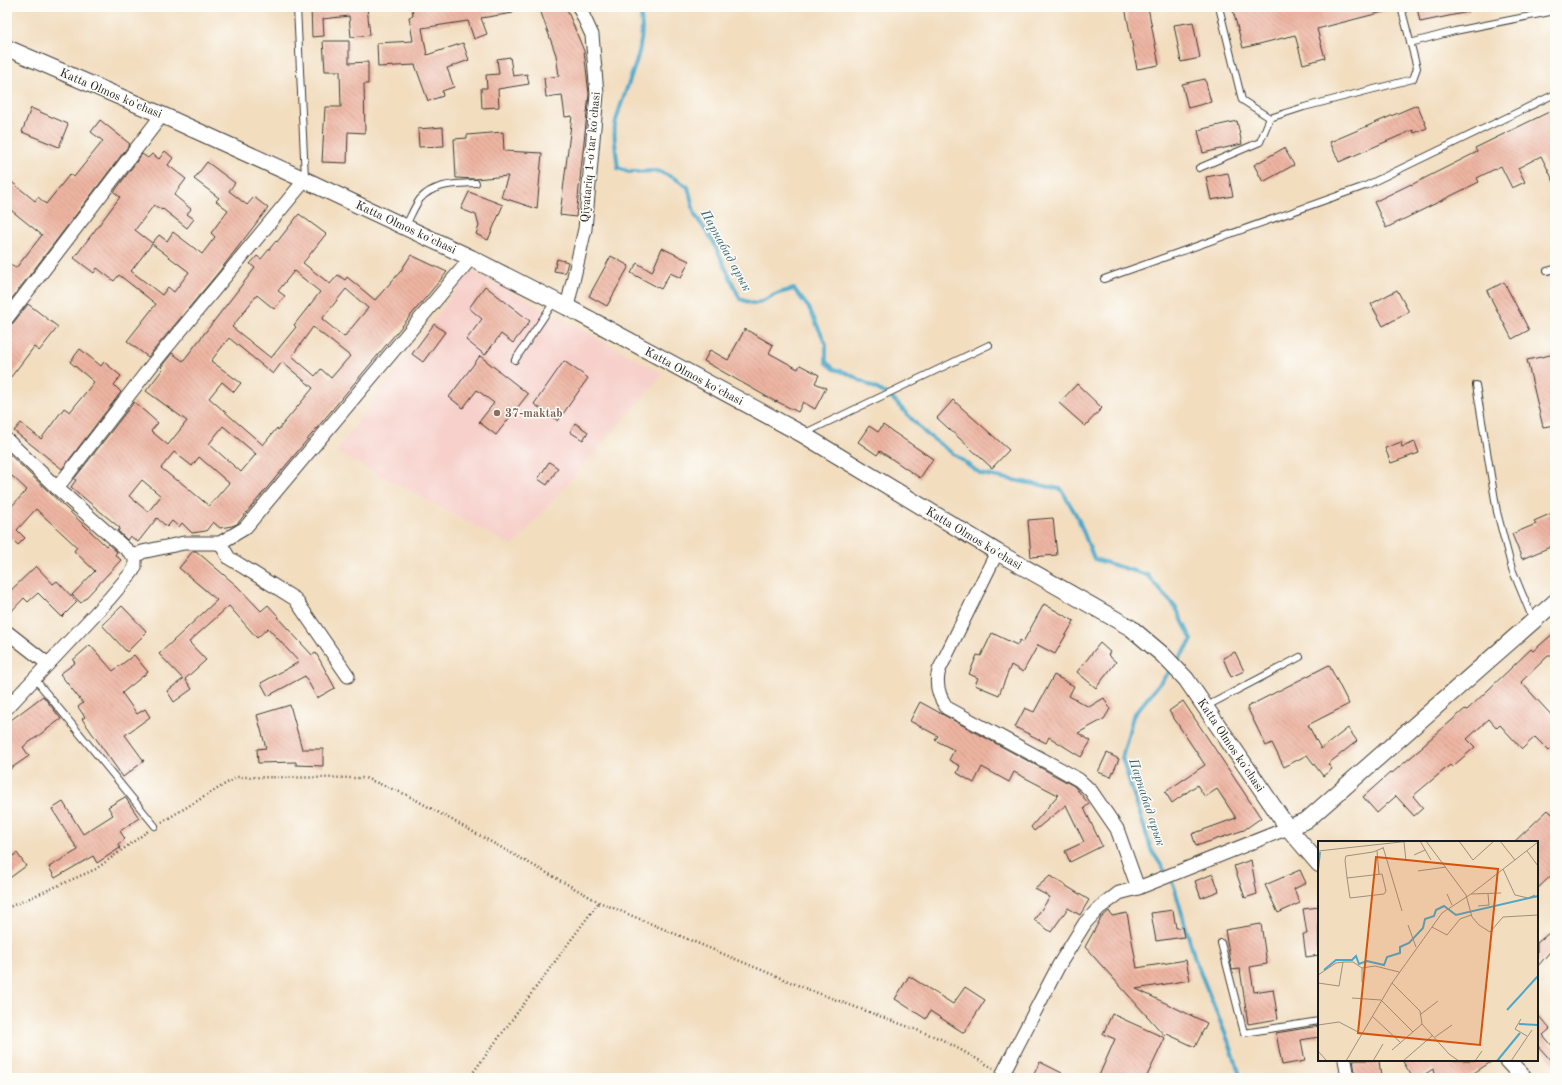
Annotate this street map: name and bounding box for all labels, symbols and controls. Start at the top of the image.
street label: Katta Olmos ko'chasi [58,67,163,121]
street label: Qiyatariq 1-o'tar ko'chasi [579,91,603,223]
street label: Katta Olmos ko'chasi [353,199,458,257]
water label: Парнабад арык [697,207,754,294]
street label: Katta Olmos ko'chasi [642,346,745,408]
marker: 37-maktab [492,408,502,418]
place label: 37-maktab [505,408,563,420]
street label: Katta Olmos ko'chasi [923,505,1024,572]
street label: Katta Olmos ko'chasi [1195,697,1266,794]
water label: Парнабад арык [1126,756,1167,848]
inset map [1318,841,1538,1061]

